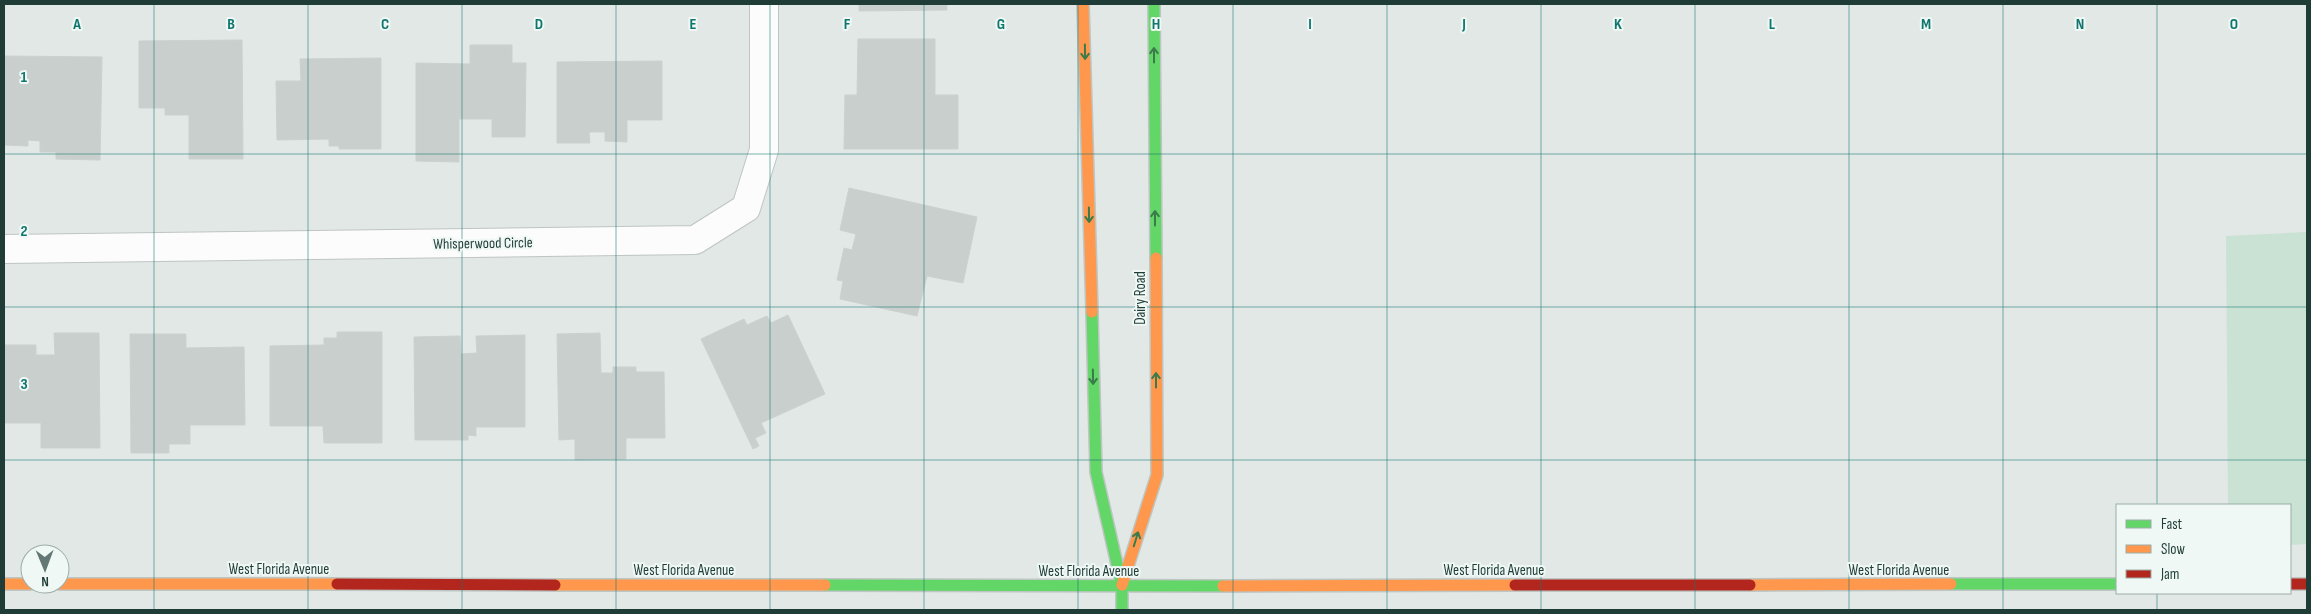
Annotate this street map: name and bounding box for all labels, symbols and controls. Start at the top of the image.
text: A [72,15,81,34]
text: B [227,15,235,34]
text: C [381,15,389,34]
text: D [535,15,543,34]
text: E [690,15,697,34]
text: F [844,15,851,34]
text: G [997,15,1005,34]
text: H [1152,15,1160,34]
text: I [1308,15,1312,34]
text: J [1461,15,1466,34]
text: K [1614,15,1622,34]
text: L [1769,15,1776,34]
text: M [1921,15,1931,34]
text: N [2076,15,2084,34]
text: O [2230,15,2238,34]
one-way arrow [1080,44,1089,60]
one-way arrow [1149,47,1159,64]
text: 1 [21,68,28,87]
one-way arrow [1084,206,1094,223]
one-way arrow [1150,210,1160,226]
text: 2 [20,222,28,241]
street label: Whisperwood Circle [433,233,533,254]
street label: Dairy Road [1131,271,1150,325]
one-way arrow [1088,369,1098,385]
one-way arrow [1151,372,1161,388]
text: 3 [20,375,28,394]
legend [2116,504,2291,594]
text: Fast [2161,515,2183,534]
one-way arrow [1132,532,1142,548]
text: Slow [2161,540,2185,559]
north arrow [20,544,70,594]
street label: West Florida Avenue [229,560,329,579]
street label: West Florida Avenue [634,561,734,580]
street label: West Florida Avenue [1444,561,1544,580]
street label: West Florida Avenue [1849,561,1949,580]
street label: West Florida Avenue [1039,562,1139,581]
text: Jam [2160,565,2179,584]
text: N [41,573,49,590]

